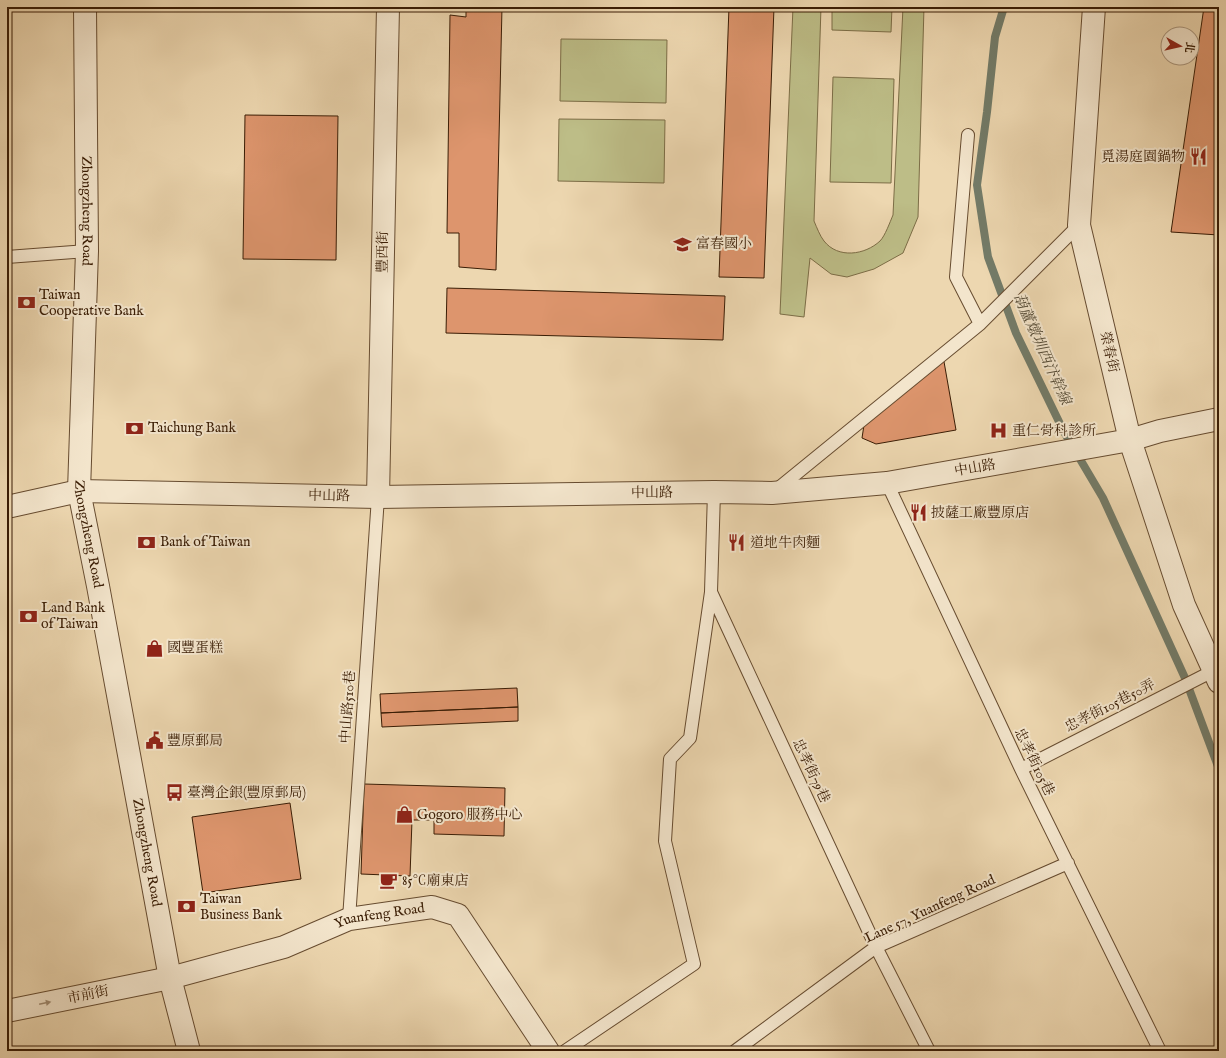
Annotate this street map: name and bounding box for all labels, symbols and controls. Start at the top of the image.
north arrow [1160,26,1200,66]
text: 北 [1181,41,1197,54]
restaurant icon: 覓湯庭園鍋物 [1188,147,1208,167]
place label: 覓湯庭園鍋物 [1101,148,1185,166]
street label: Zhongzheng Road [77,156,96,267]
street label: 豐西街 [374,231,392,273]
school or university icon: 富春國小 [673,234,693,254]
place label: 富春國小 [696,235,752,253]
place label: Taiwan Cooperative Bank [39,286,144,320]
water label: 葫蘆燉圳西汴幹線 [1009,290,1076,409]
bank icon: Taiwan Cooperative Bank [16,293,36,313]
street label: 榮春街 [1096,330,1122,374]
bank icon: Taichung Bank [125,418,145,438]
place label: Taichung Bank [148,419,236,437]
hospital icon: 重仁骨科診所 [989,421,1009,441]
place label: 重仁骨科診所 [1012,422,1096,440]
street label: 中山路 [953,455,997,481]
street label: Zhongzheng Road [70,480,107,590]
street label: 中山路 [631,484,673,502]
street label: 中山路 [308,487,350,505]
restaurant icon: 披薩工廠豐原店 [908,503,928,523]
place label: 披薩工廠豐原店 [931,504,1029,522]
bank icon: Bank of Taiwan [137,532,157,552]
place label: Bank of Taiwan [160,533,251,551]
restaurant icon: 道地牛肉麵 [727,533,747,553]
place label: 道地牛肉麵 [750,534,820,552]
place label: Land Bank of Taiwan [41,599,106,633]
bank icon: Land Bank of Taiwan [18,606,38,626]
shop icon: 國豐蛋糕 [144,638,164,658]
place label: 國豐蛋糕 [167,639,223,657]
street label: 中山路510巷 [336,670,360,744]
street label: 忠孝街105巷50弄 [1062,676,1158,736]
street label: 忠孝街105巷 [1010,725,1058,799]
public building icon: 豐原郵局 [144,731,164,751]
place label: 豐原郵局 [167,732,223,750]
street label: 忠孝街79巷 [788,736,834,806]
bus stop icon: 臺灣企銀(豐原郵局) [164,783,184,803]
place label: 臺灣企銀(豐原郵局) [187,784,306,802]
street label: Zhongzheng Road [128,797,166,909]
shop icon: Gogoro 服務中心 [394,805,414,825]
place label: Gogoro 服務中心 [417,806,522,824]
cafe icon: 85℃廟東店 [379,871,399,891]
street label: Lane 57, Yuanfeng Road [862,871,999,947]
place label: 85℃廟東店 [402,872,469,890]
place label: Taiwan Business Bank [200,890,283,924]
bank icon: Taiwan Business Bank [177,897,197,917]
street label: Yuanfeng Road [332,899,426,933]
street label: 市前街 [66,982,110,1008]
one-way arrow [39,1000,51,1006]

